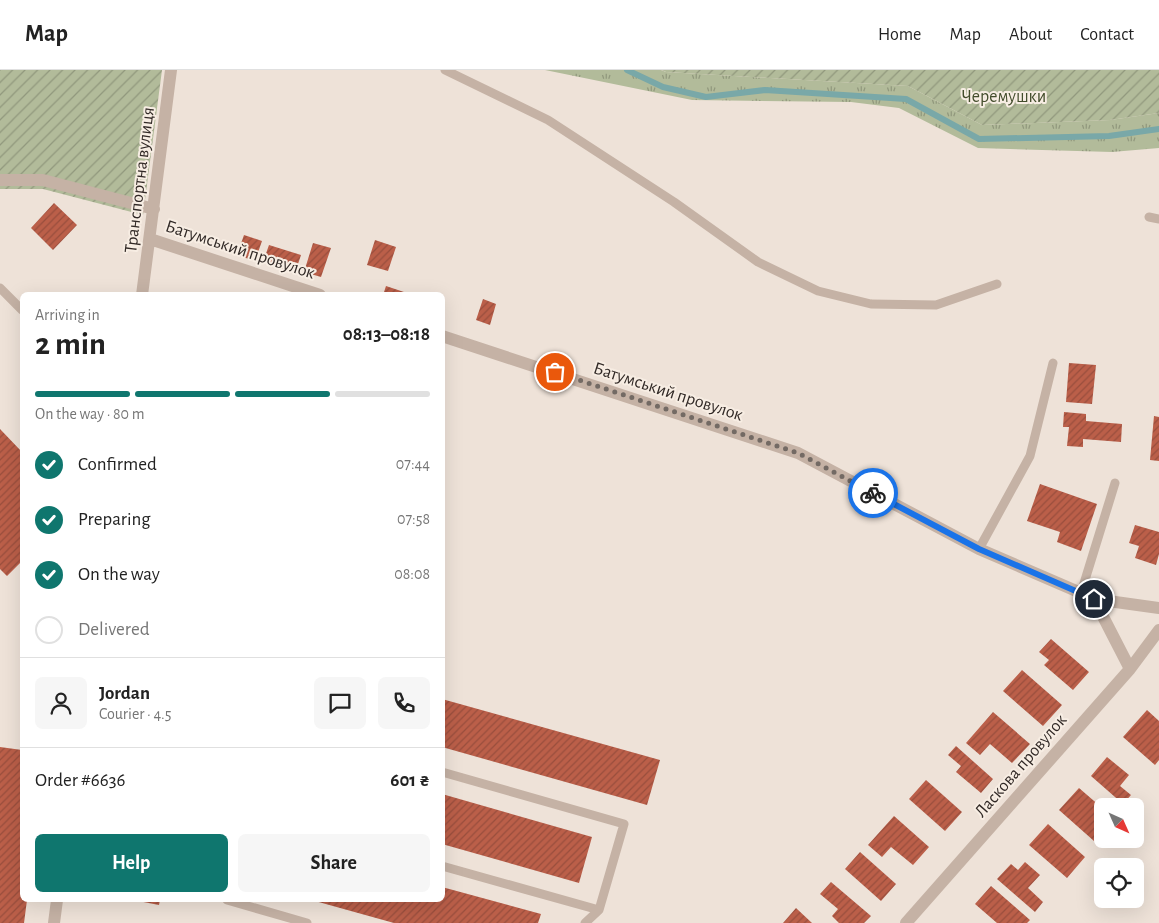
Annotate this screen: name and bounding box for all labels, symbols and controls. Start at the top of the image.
text: Map [25,22,68,46]
text: Home [878,26,921,44]
text: Map [949,26,981,44]
text: About [1009,26,1052,44]
text: Contact [1080,26,1134,44]
park label: Черемушки [962,88,1046,106]
street label: Транспортна вулиця [122,106,158,254]
street label: Батумський провулок [163,217,318,283]
text: Arriving in [35,307,100,323]
text: 08:13–08:18 [343,325,430,344]
text: 2 min [35,328,106,360]
pin [534,351,576,393]
icon: bag [541,358,569,386]
street label: Батумський провулок [591,359,746,425]
text: On the way · 80 m [35,406,144,422]
icon: check [35,451,63,479]
text: Confirmed [78,455,157,474]
text: 07:44 [396,456,430,472]
courier [848,468,898,518]
icon: bike [859,479,887,507]
icon: check [35,506,63,534]
text: Preparing [78,510,151,529]
text: 07:58 [397,511,430,527]
icon: check [35,561,63,589]
text: On the way [78,565,160,584]
text: 08:08 [394,566,430,582]
pin [1073,578,1115,620]
icon: home [1080,585,1108,613]
text: Delivered [78,620,150,639]
button: person [35,677,87,729]
button: chat [314,677,366,729]
button: phone [378,677,430,729]
text: Jordan [99,684,150,703]
text: Courier · 4.5 [99,706,171,722]
street label: Ласкова провулок [972,711,1071,821]
text: Order #6636 [35,771,125,790]
text: 601 ₴ [390,771,430,790]
north arrow [1094,798,1144,848]
map controls [1094,798,1144,908]
button: Help [35,834,228,892]
button: Share [238,834,430,892]
button: locate [1094,858,1144,908]

